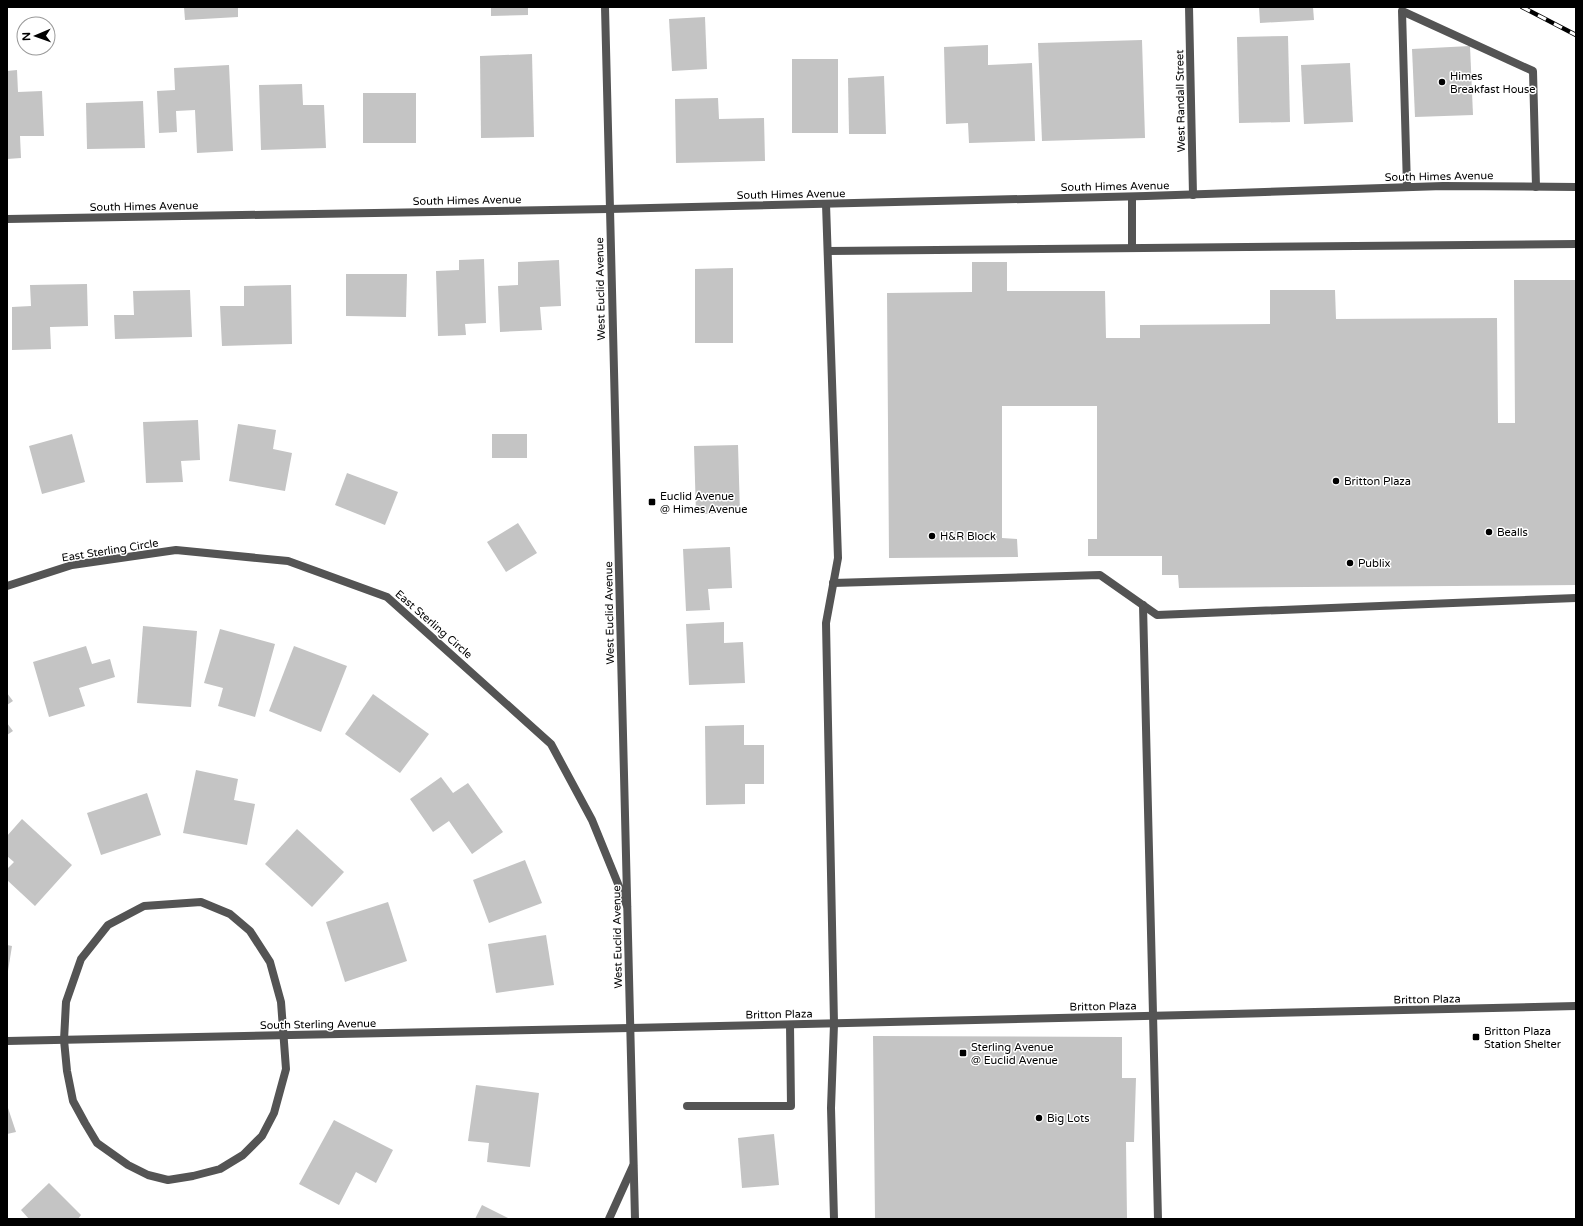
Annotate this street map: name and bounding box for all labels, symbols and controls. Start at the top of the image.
north arrow [16,16,56,56]
text: N [20,32,33,41]
street label: West Randall Street [1173,50,1188,152]
place label: Himes Breakfast House [1450,70,1536,96]
marker: Himes Breakfast House [1437,77,1447,87]
street label: South Himes Avenue [1385,169,1493,184]
street label: South Himes Avenue [1061,179,1169,194]
street label: South Himes Avenue [737,187,845,202]
street label: South Himes Avenue [413,193,521,208]
street label: South Himes Avenue [90,199,198,214]
street label: West Euclid Avenue [593,237,608,341]
place label: Britton Plaza [1344,475,1411,488]
marker: Britton Plaza [1331,476,1341,486]
place label: Euclid Avenue @ Himes Avenue [660,490,748,516]
marker: Euclid Avenue @ Himes Avenue [647,497,657,507]
place label: Bealls [1497,526,1528,539]
marker: Bealls [1484,527,1494,537]
place label: H&R Block [940,530,996,543]
marker: H&R Block [927,531,937,541]
street label: East Sterling Circle [61,536,159,565]
place label: Publix [1358,557,1390,570]
marker: Publix [1345,558,1355,568]
street label: West Euclid Avenue [602,561,617,665]
street label: East Sterling Circle [393,587,475,661]
street label: West Euclid Avenue [610,885,625,989]
street label: Britton Plaza [1393,992,1461,1007]
street label: Britton Plaza [1069,999,1137,1014]
street label: Britton Plaza [745,1007,813,1022]
street label: South Sterling Avenue [260,1017,376,1032]
place label: Britton Plaza Station Shelter [1484,1025,1562,1051]
marker: Britton Plaza Station Shelter [1471,1032,1481,1042]
place label: Sterling Avenue @ Euclid Avenue [971,1041,1058,1067]
marker: Sterling Avenue @ Euclid Avenue [958,1048,968,1058]
place label: Big Lots [1047,1112,1090,1125]
marker: Big Lots [1034,1113,1044,1123]

